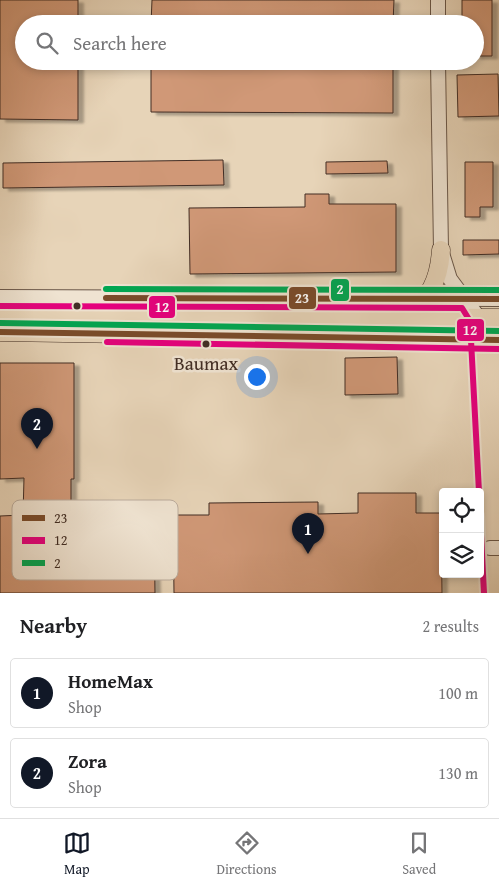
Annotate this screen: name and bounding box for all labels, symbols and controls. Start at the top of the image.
search box [15,15,484,70]
icon: search [33,29,61,57]
text: Search here [73,29,167,57]
line badge: 2 [330,278,350,302]
text: 2 [336,279,344,299]
line badge: 23 [288,286,317,310]
text: 23 [295,288,309,308]
line badge: 12 [148,295,176,319]
text: 12 [155,297,169,317]
unlabelled marker [72,301,82,311]
line badge: 12 [456,318,485,342]
text: 12 [463,320,477,340]
marker: Baumax [201,339,211,349]
place label: Baumax [174,349,238,377]
your location [244,364,270,390]
pin: 2 [21,408,53,449]
map controls [439,488,484,578]
button: locate [439,488,484,533]
legend [12,500,178,580]
text: 23 [54,508,67,528]
pin: 1 [292,513,324,554]
text: 12 [54,530,67,550]
button: layers [439,533,484,578]
text: 2 [54,553,61,573]
text: Nearby [20,610,87,641]
text: 2 results [422,614,479,638]
text: HomeMax [68,667,153,695]
text: 1 [33,681,41,705]
text: 100 m [438,681,478,705]
text: Shop [68,695,102,719]
text: Zora [68,747,107,775]
text: 2 [33,761,41,785]
text: 130 m [438,761,478,785]
text: Shop [68,775,102,799]
tab: Map [63,829,91,879]
tab: Directions [216,829,277,879]
tab: Saved [402,829,436,879]

